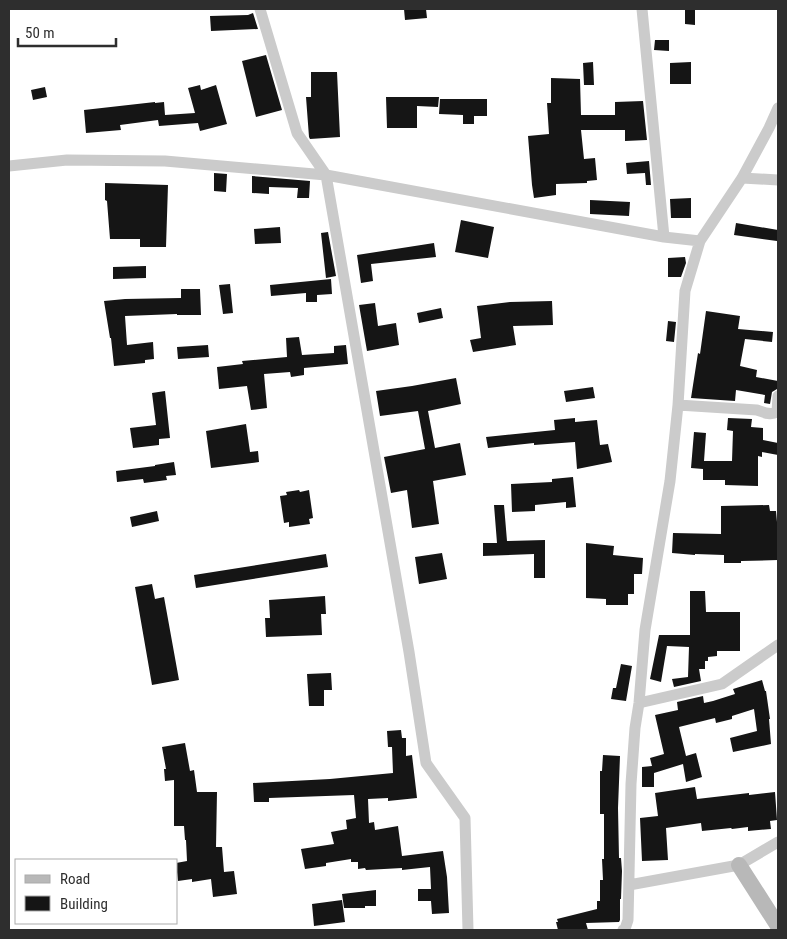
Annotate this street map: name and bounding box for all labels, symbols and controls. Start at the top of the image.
scale bar [18,15,115,47]
text: 50 m [25,24,55,42]
legend [15,859,178,924]
text: Road [60,870,90,888]
text: Building [60,895,108,913]

